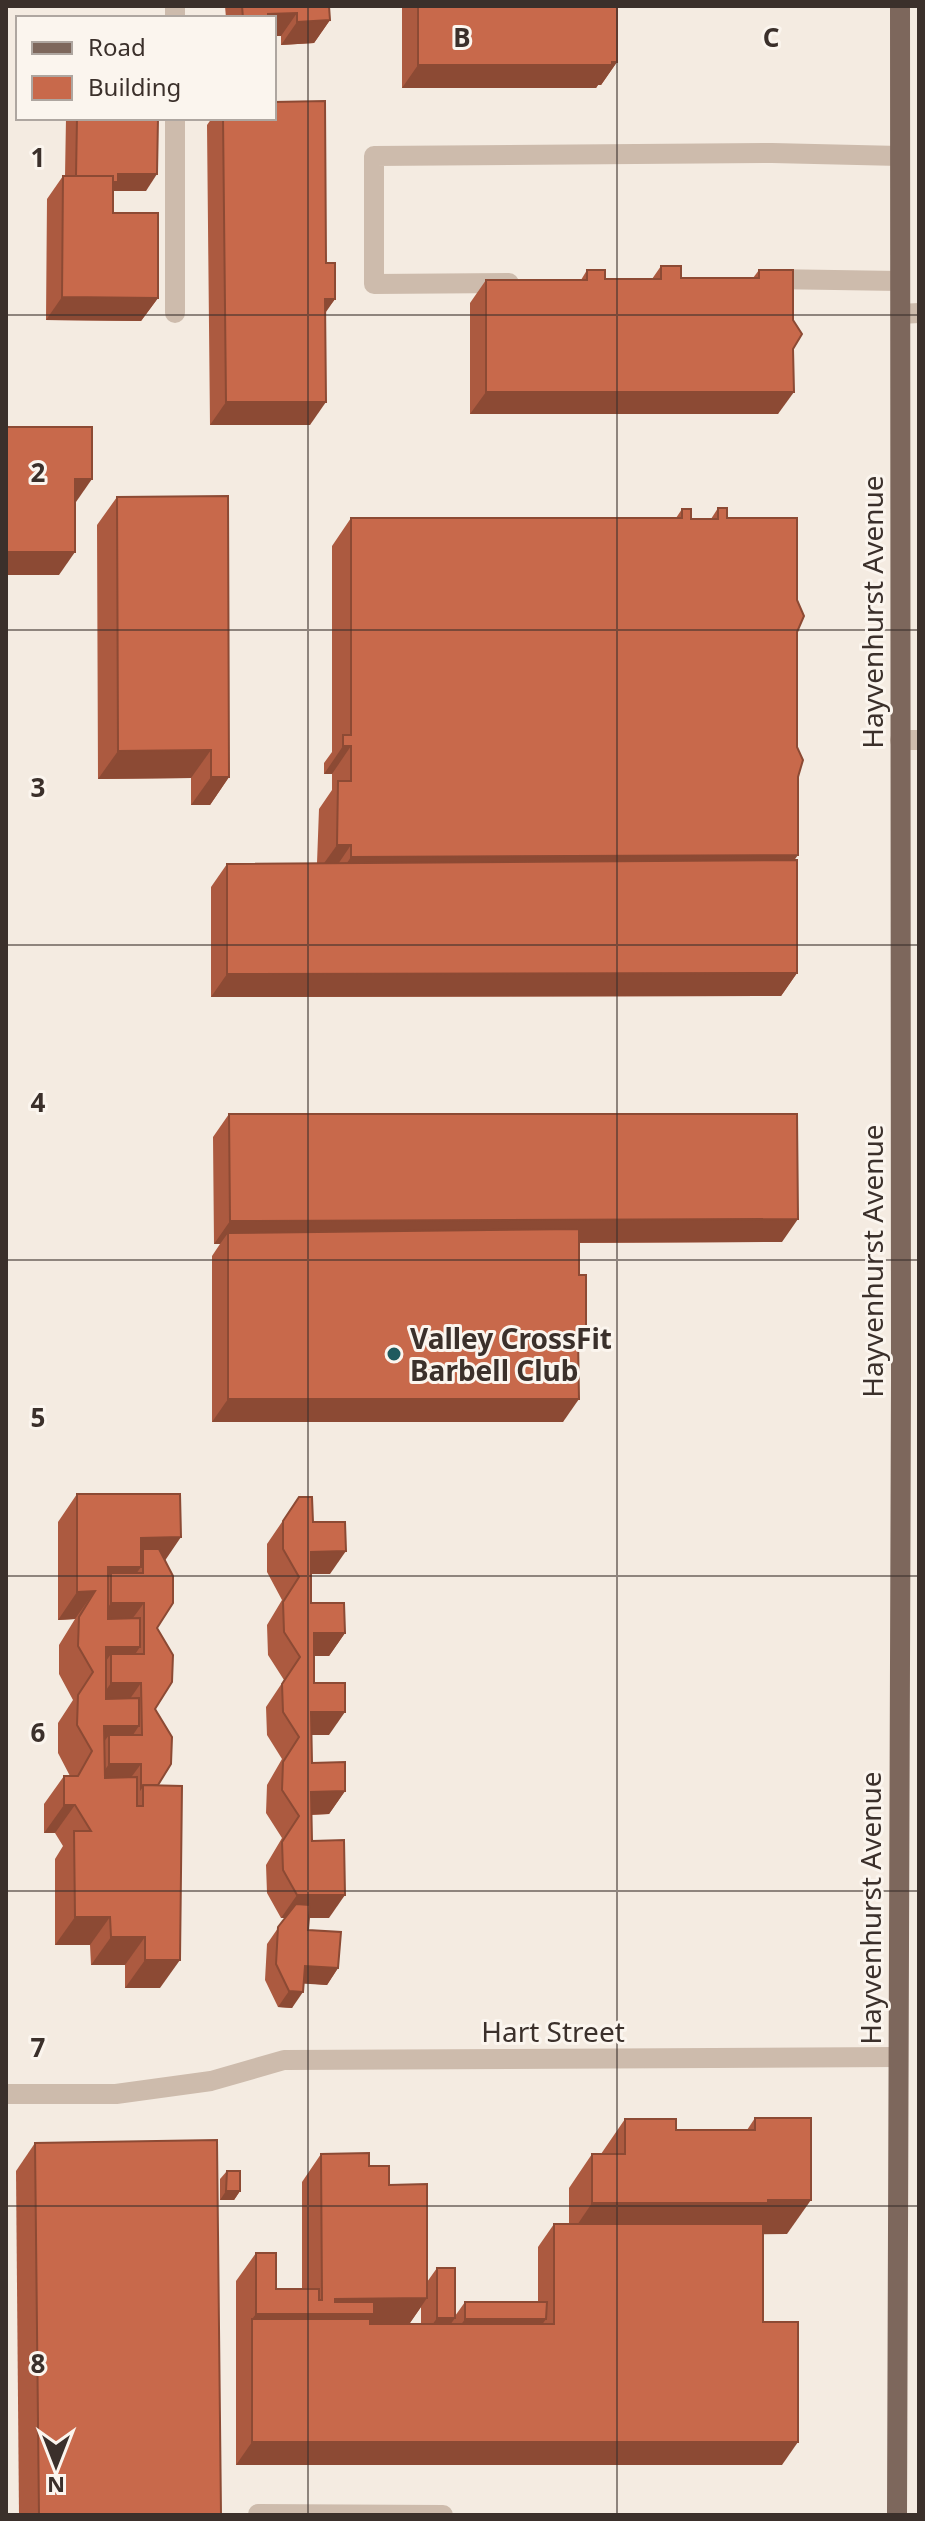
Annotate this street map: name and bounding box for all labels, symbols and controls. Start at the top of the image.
legend [16,16,276,120]
text: B [453,19,471,55]
text: C [763,19,779,55]
text: Road [88,30,146,63]
text: Building [88,70,181,103]
text: 1 [31,139,45,175]
text: 2 [31,454,46,490]
street label: Hayvenhurst Avenue [853,475,891,749]
text: 3 [31,769,45,805]
text: 4 [31,1084,46,1120]
street label: Hayvenhurst Avenue [853,1124,891,1398]
place label: Valley CrossFit Barbell Club [410,1319,612,1389]
marker: Valley CrossFit Barbell Club [385,1345,403,1363]
text: 5 [31,1399,45,1435]
text: 6 [31,1714,46,1750]
street label: Hayvenhurst Avenue [851,1771,889,2045]
street label: Hart Street [481,2012,625,2050]
text: 7 [31,2029,46,2065]
text: 8 [31,2345,45,2381]
north arrow [16,2425,96,2505]
text: N [47,2471,65,2501]

